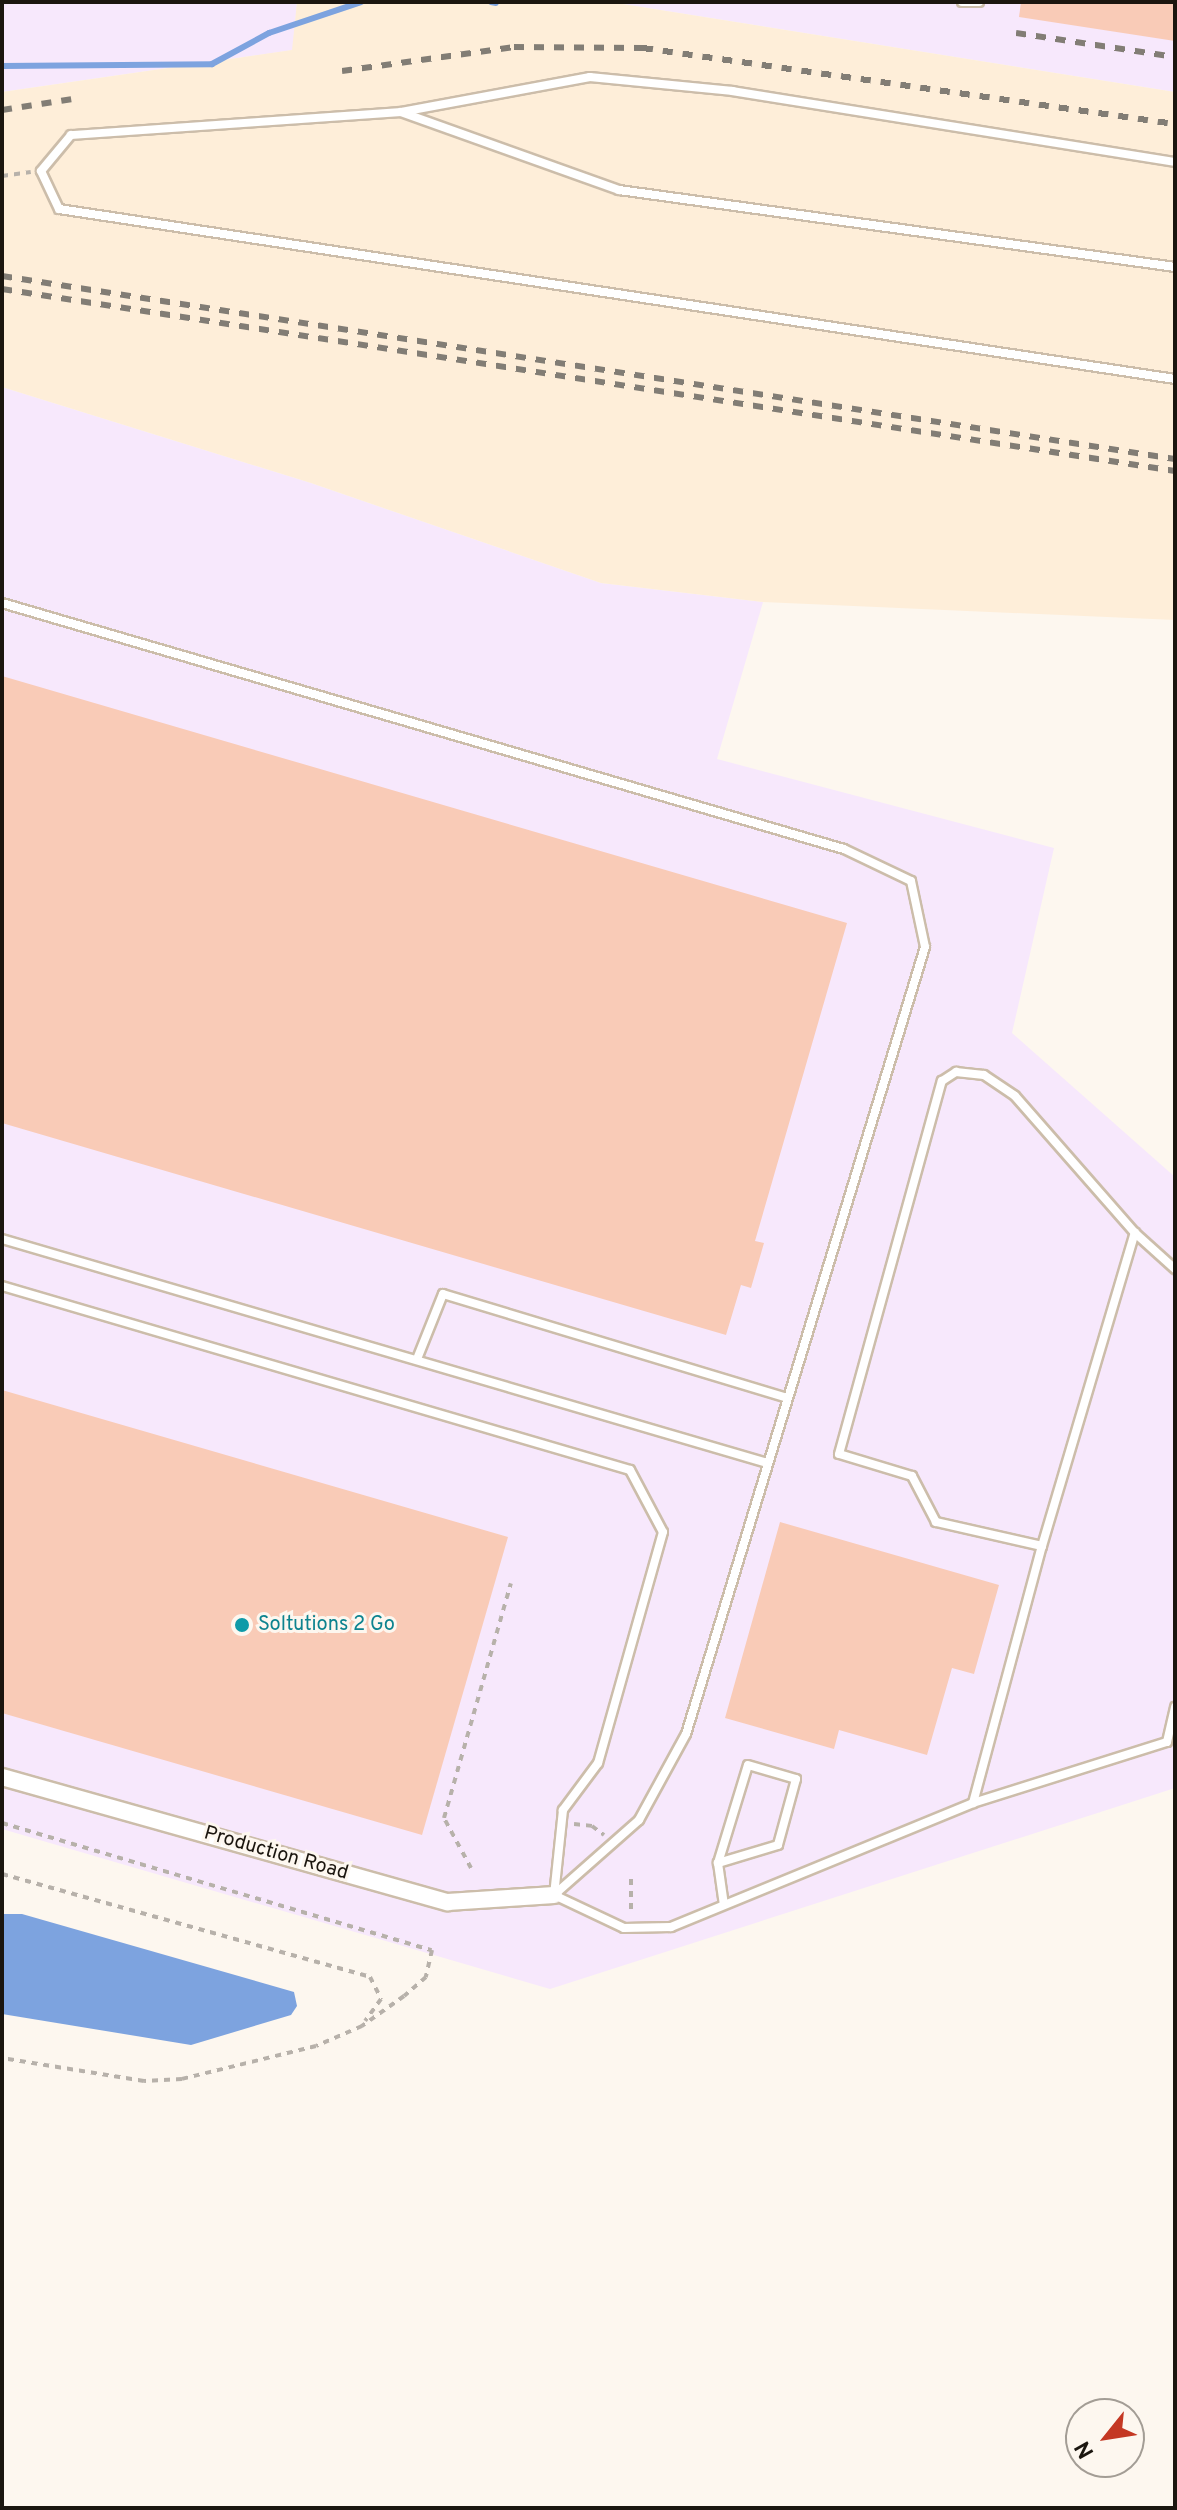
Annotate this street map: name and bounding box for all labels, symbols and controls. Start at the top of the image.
place label: Soltutions 2 Go [258,1613,395,1637]
marker: Soltutions 2 Go [233,1616,251,1634]
street label: Production Road [201,1822,351,1886]
north arrow [1065,2398,1145,2478]
text: N [1070,2436,1101,2463]

